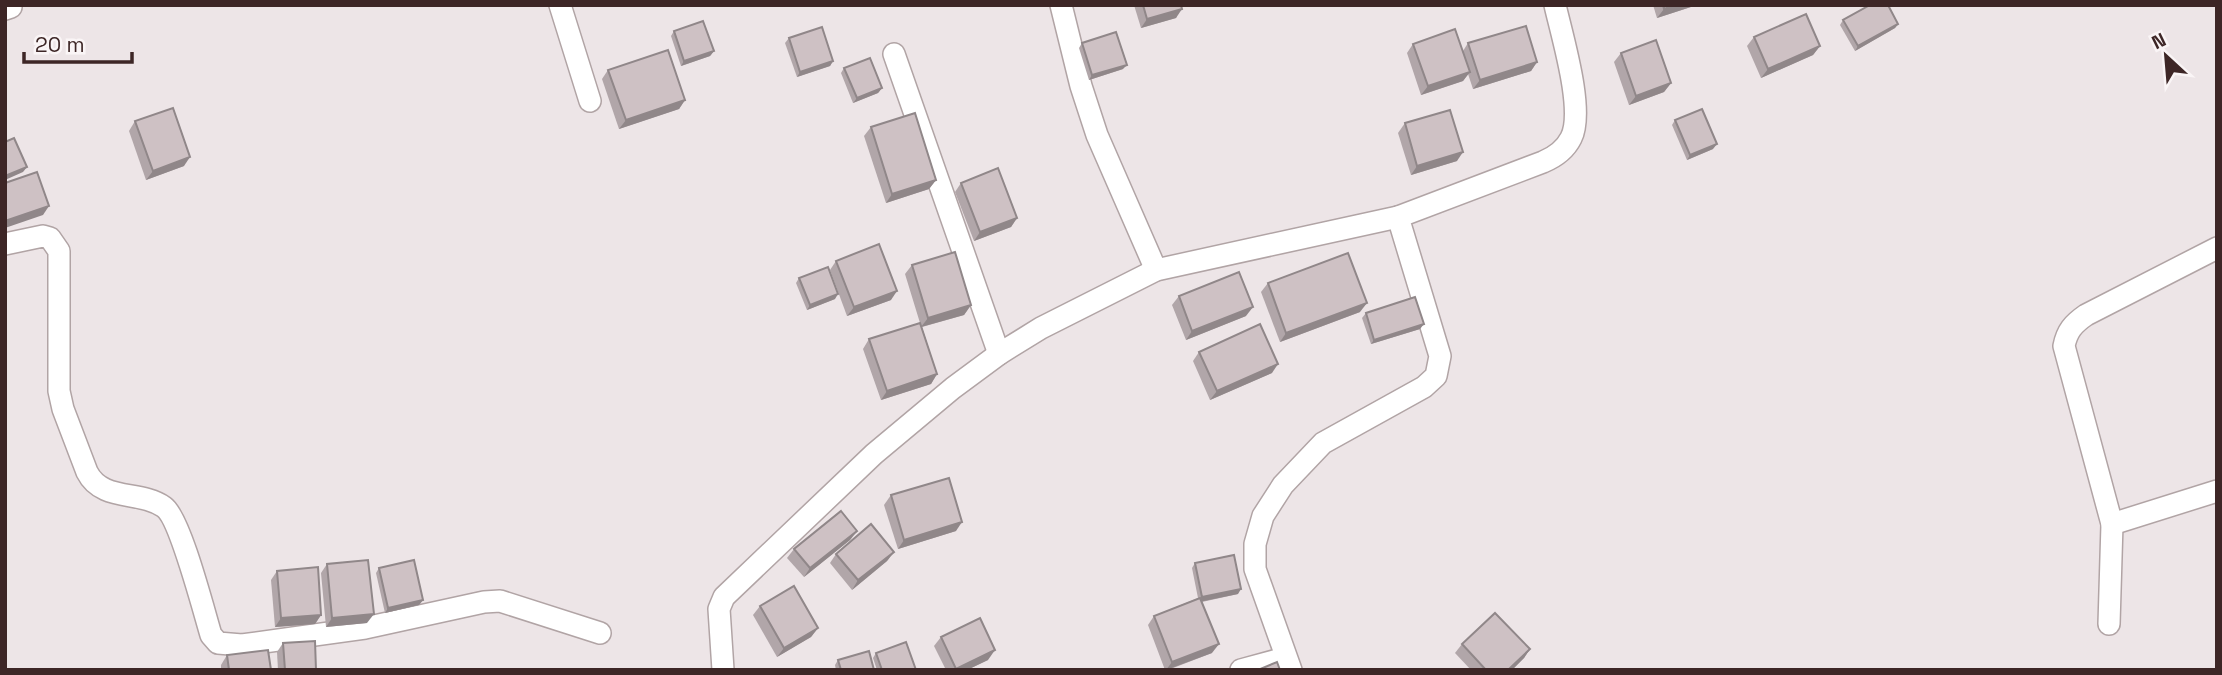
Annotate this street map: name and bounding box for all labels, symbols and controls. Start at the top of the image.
scale bar [24,21,133,65]
north arrow [2131,21,2201,91]
text: N [2148,27,2170,55]
text: 20 m [35,31,85,58]

